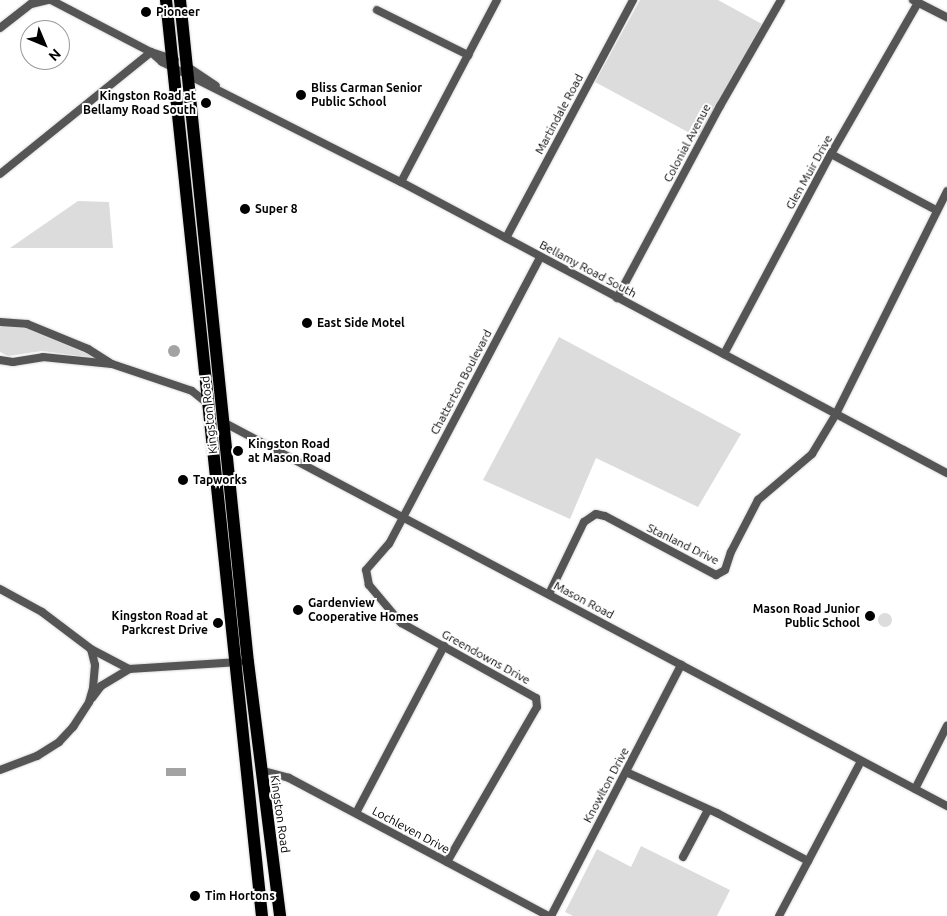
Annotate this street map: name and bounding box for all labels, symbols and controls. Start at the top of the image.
place label: Pioneer [156,5,200,19]
marker: Pioneer [140,6,152,18]
north arrow [20,20,70,70]
text: N [46,46,64,64]
street label: Martindale Road [532,71,586,157]
place label: Bliss Carman Senior Public School [311,81,422,109]
place label: Kingston Road at Bellamy Road South [83,89,196,117]
marker: Bliss Carman Senior Public School [295,89,307,101]
marker: Kingston Road at Bellamy Road South [200,97,212,109]
street label: Colonial Avenue [660,101,714,185]
street label: Glen Muir Drive [783,132,835,212]
place label: Super 8 [255,202,297,216]
marker: Super 8 [239,203,251,215]
street label: Bellamy Road South [537,237,639,301]
place label: East Side Motel [317,316,405,330]
marker: East Side Motel [301,317,313,329]
street label: Chatterton Boulevard [427,327,495,437]
street label: Kingston Road [198,375,220,455]
place label: Kingston Road at Mason Road [248,437,331,465]
marker: Kingston Road at Mason Road [232,445,244,457]
place label: Tapworks [193,473,247,487]
marker: Tapworks [177,474,189,486]
street label: Stanland Drive [645,520,721,568]
street label: Mason Road [551,578,617,622]
place label: Gardenview Cooperative Homes [308,596,419,624]
place label: Mason Road Junior Public School [753,602,860,630]
marker: Gardenview Cooperative Homes [292,604,304,616]
place label: Kingston Road at Parkcrest Drive [112,609,208,637]
marker: Mason Road Junior Public School [864,610,876,622]
marker: Kingston Road at Parkcrest Drive [212,617,224,629]
street label: Greendowns Drive [439,627,533,687]
street label: Knowlton Drive [580,745,632,825]
street label: Kingston Road [267,774,293,854]
street label: Lochleven Drive [370,804,452,856]
place label: Tim Hortons [205,889,275,903]
marker: Tim Hortons [189,890,201,902]

